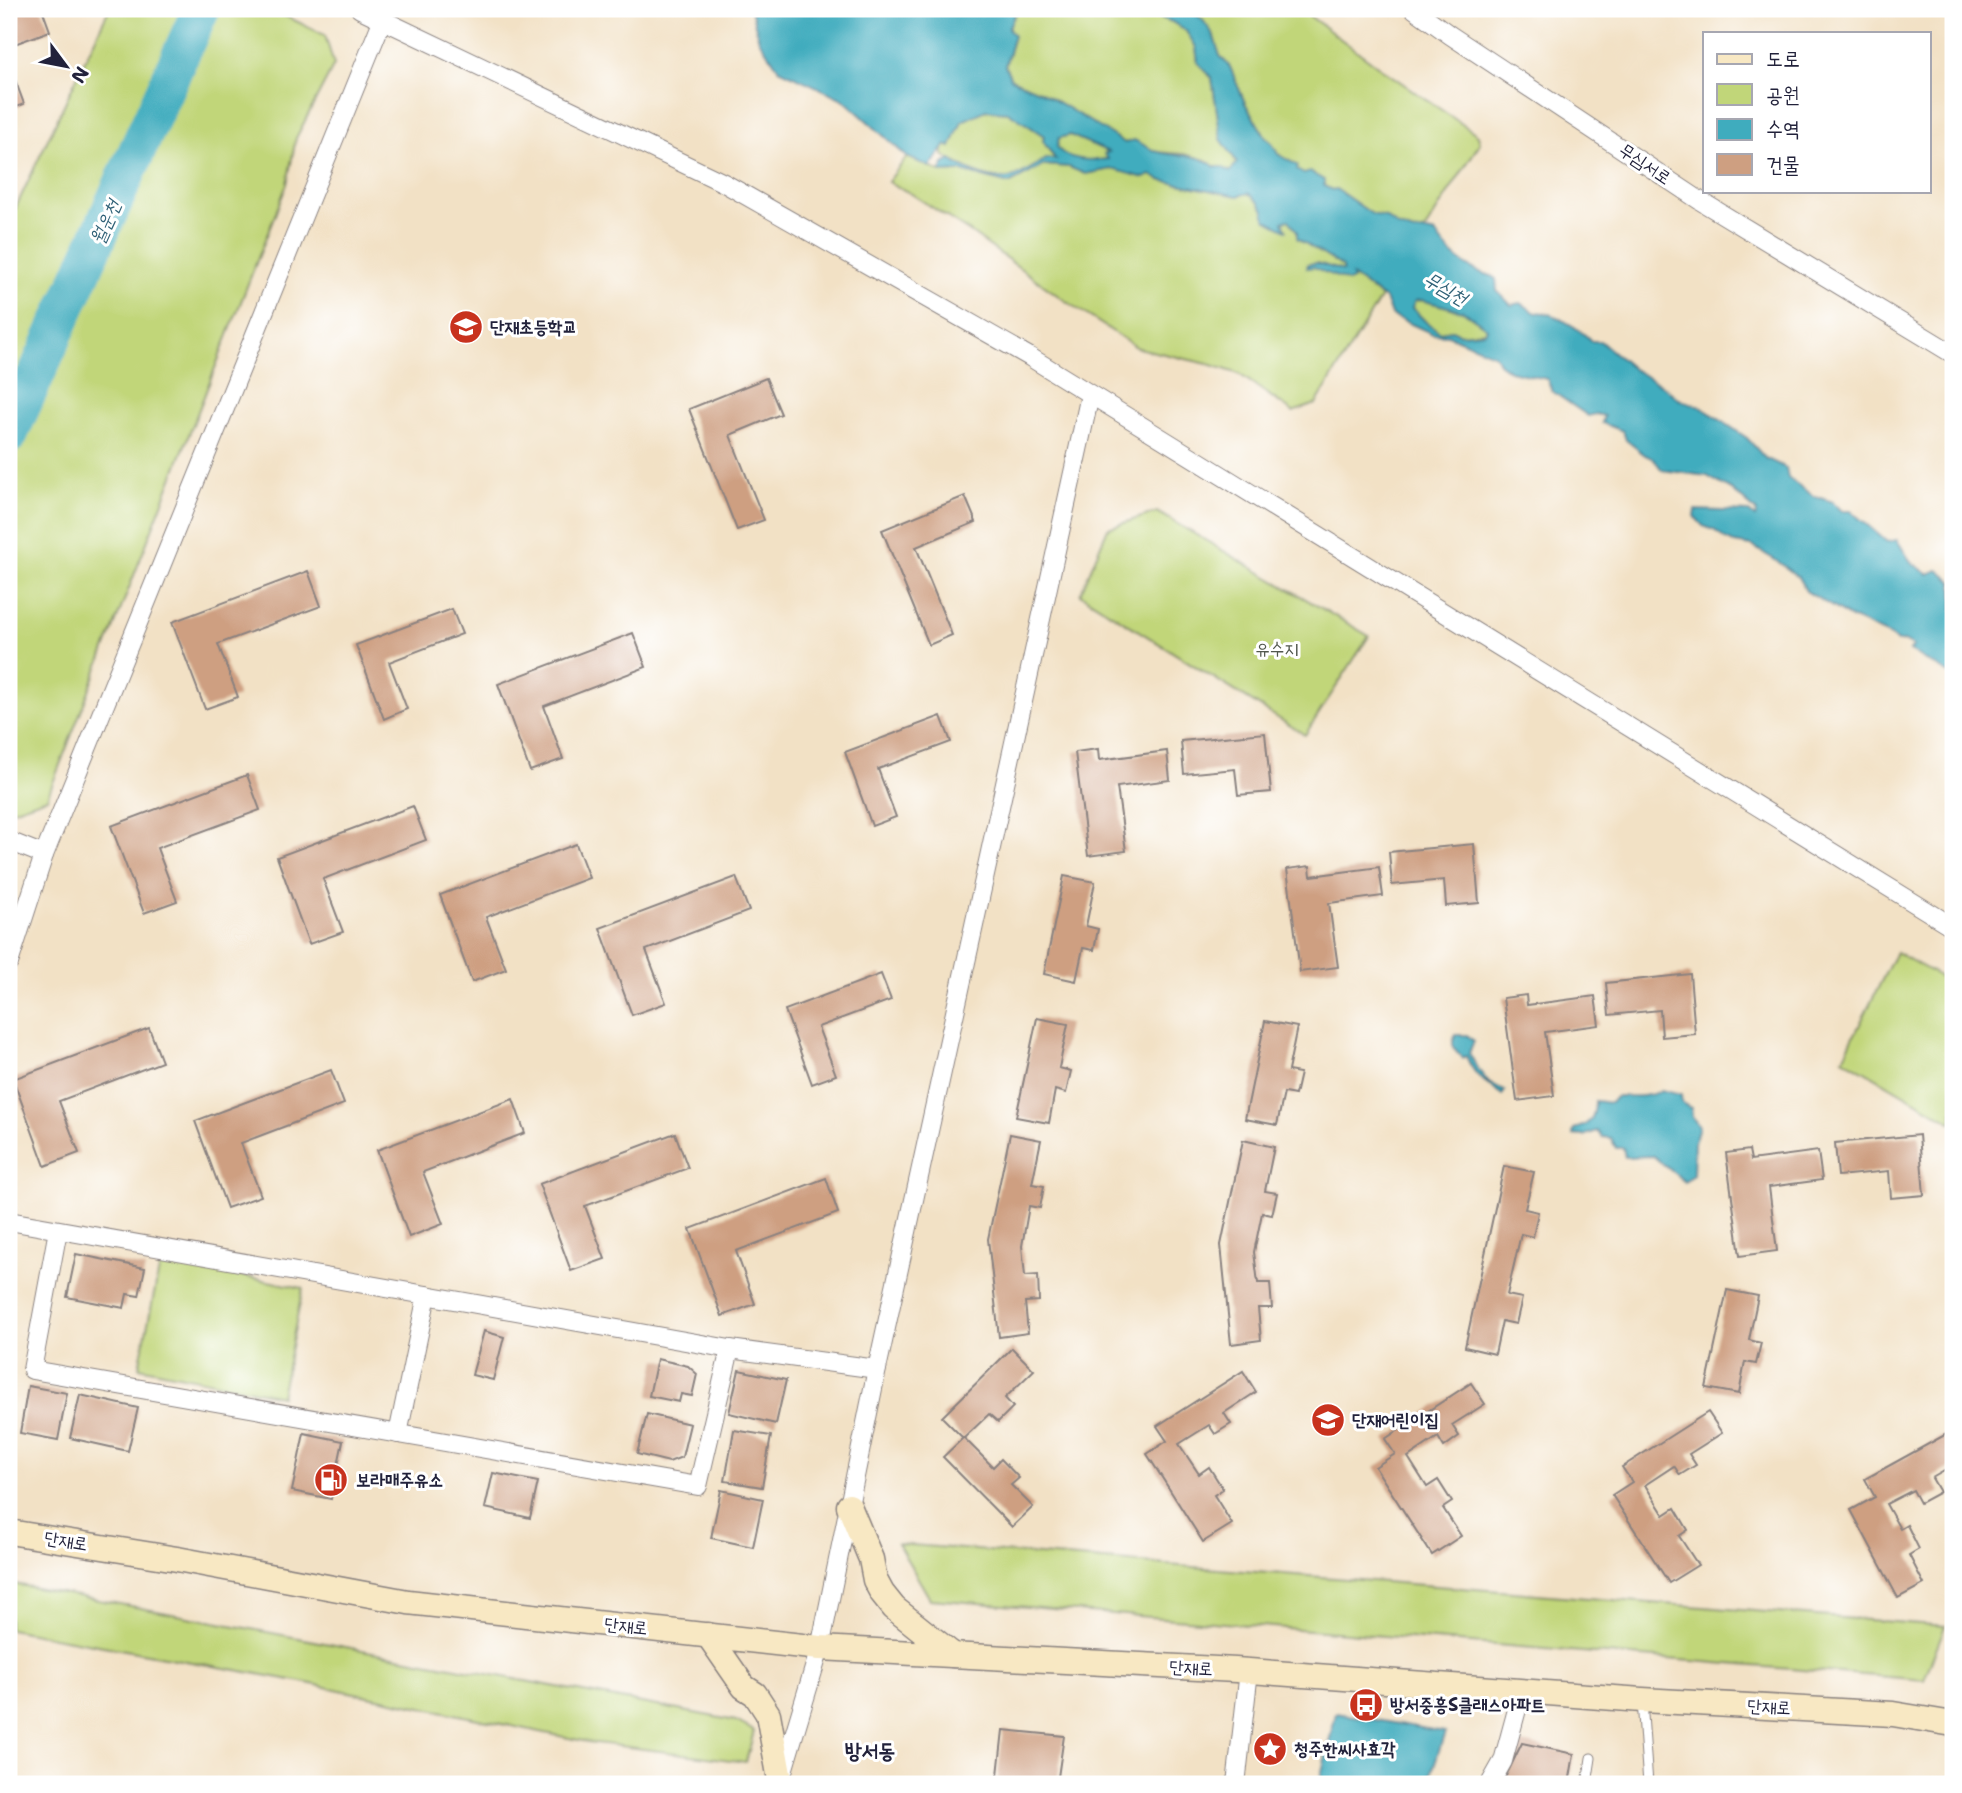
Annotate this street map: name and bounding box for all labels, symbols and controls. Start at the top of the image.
north arrow [32,32,102,102]
legend [1703,32,1930,192]
text: 도로 [1766,45,1800,73]
text: N [65,62,95,88]
text: 공원 [1766,81,1800,109]
text: 수역 [1766,115,1800,143]
street label: 무심서로 [1614,138,1676,190]
text: 건물 [1766,151,1800,179]
water label: 월운천 [85,195,127,248]
water label: 무심천 [1420,266,1473,312]
school or university icon: 단재초등학교 [447,308,485,346]
place label: 단재초등학교 [490,315,577,339]
park label: 유수지 [1255,637,1299,661]
school or university icon: 단재어린이집 [1309,1401,1347,1439]
place label: 단재어린이집 [1352,1408,1439,1432]
fuel station icon: 보라매주유소 [312,1461,350,1499]
place label: 보라매주유소 [356,1468,443,1492]
street label: 단재로 [43,1526,89,1556]
street label: 단재로 [603,1612,649,1640]
street label: 단재로 [1169,1655,1213,1681]
bus stop icon: 방서중흥S클래스아파트 [1347,1686,1385,1724]
place label: 방서중흥S클래스아파트 [1390,1693,1545,1717]
street label: 단재로 [1747,1694,1791,1720]
place icon: 청주한씨사효각 [1251,1730,1289,1768]
district label: 방서동 [845,1737,895,1765]
place label: 청주한씨사효각 [1294,1737,1396,1761]

